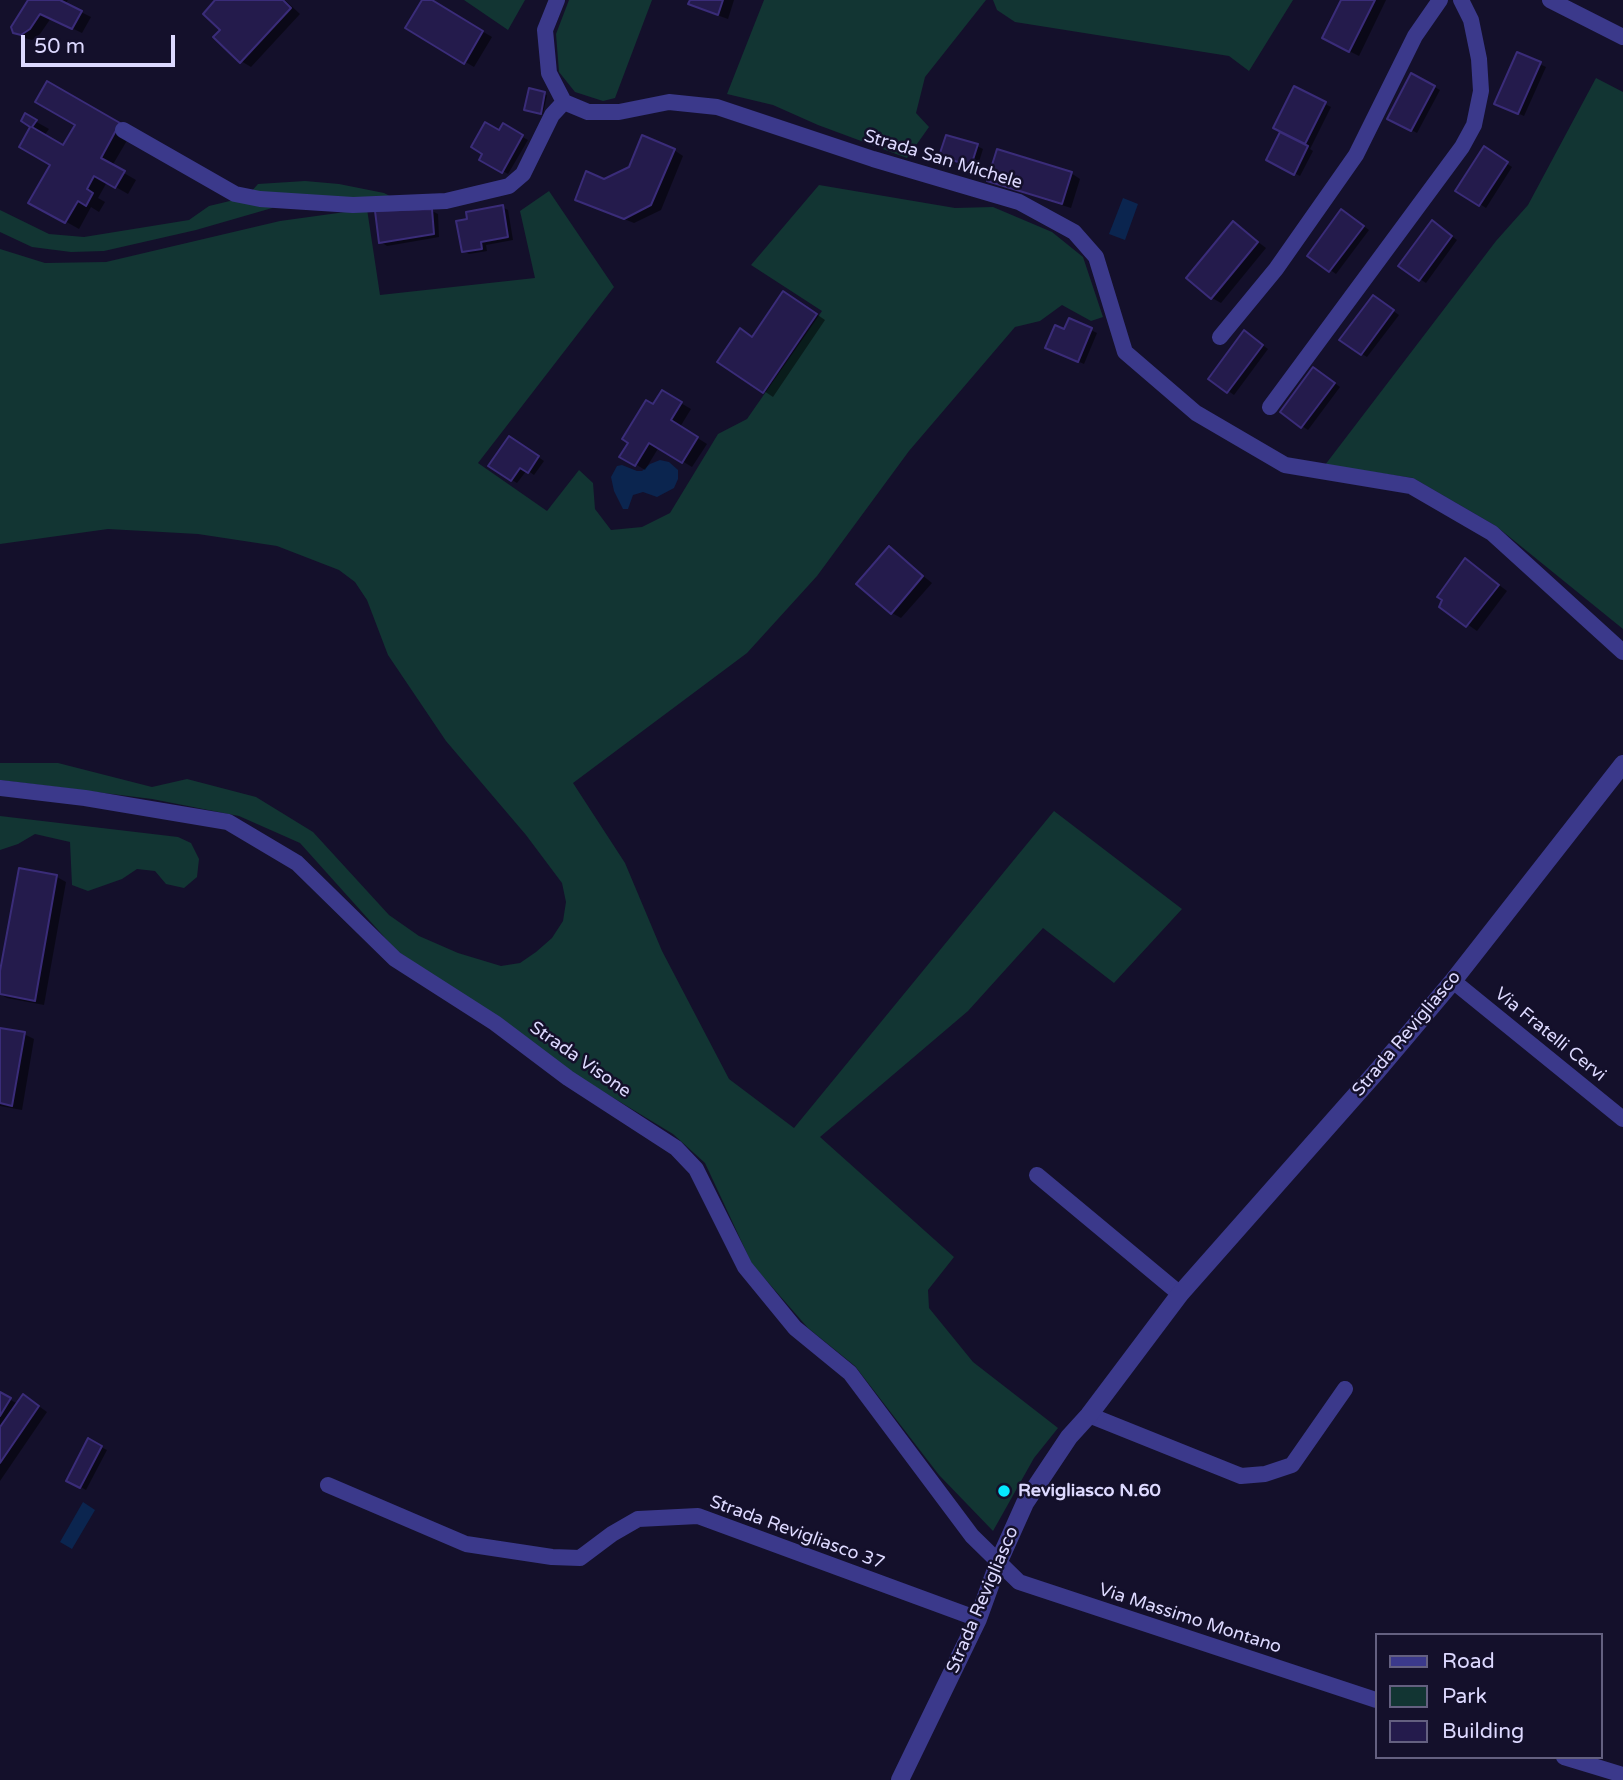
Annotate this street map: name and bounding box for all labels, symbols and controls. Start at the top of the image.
scale bar [24,21,178,65]
text: 50 m [34,34,85,59]
street label: Strada San Michele [861,126,1025,194]
street label: Strada Revigliasco [1348,967,1466,1101]
street label: Via Fratelli Cervi [1490,983,1610,1087]
street label: Strada Visone [525,1017,635,1103]
place label: Revigliasco N.60 [1018,1480,1161,1502]
marker: Revigliasco N.60 [996,1483,1012,1499]
street label: Strada Revigliasco 37 [707,1491,887,1575]
street label: Strada Revigliasco [942,1523,1024,1677]
street label: Via Massimo Montano [1096,1579,1284,1659]
legend [1374,1633,1602,1759]
text: Road [1442,1649,1495,1674]
text: Park [1442,1684,1487,1709]
text: Building [1442,1719,1524,1744]

